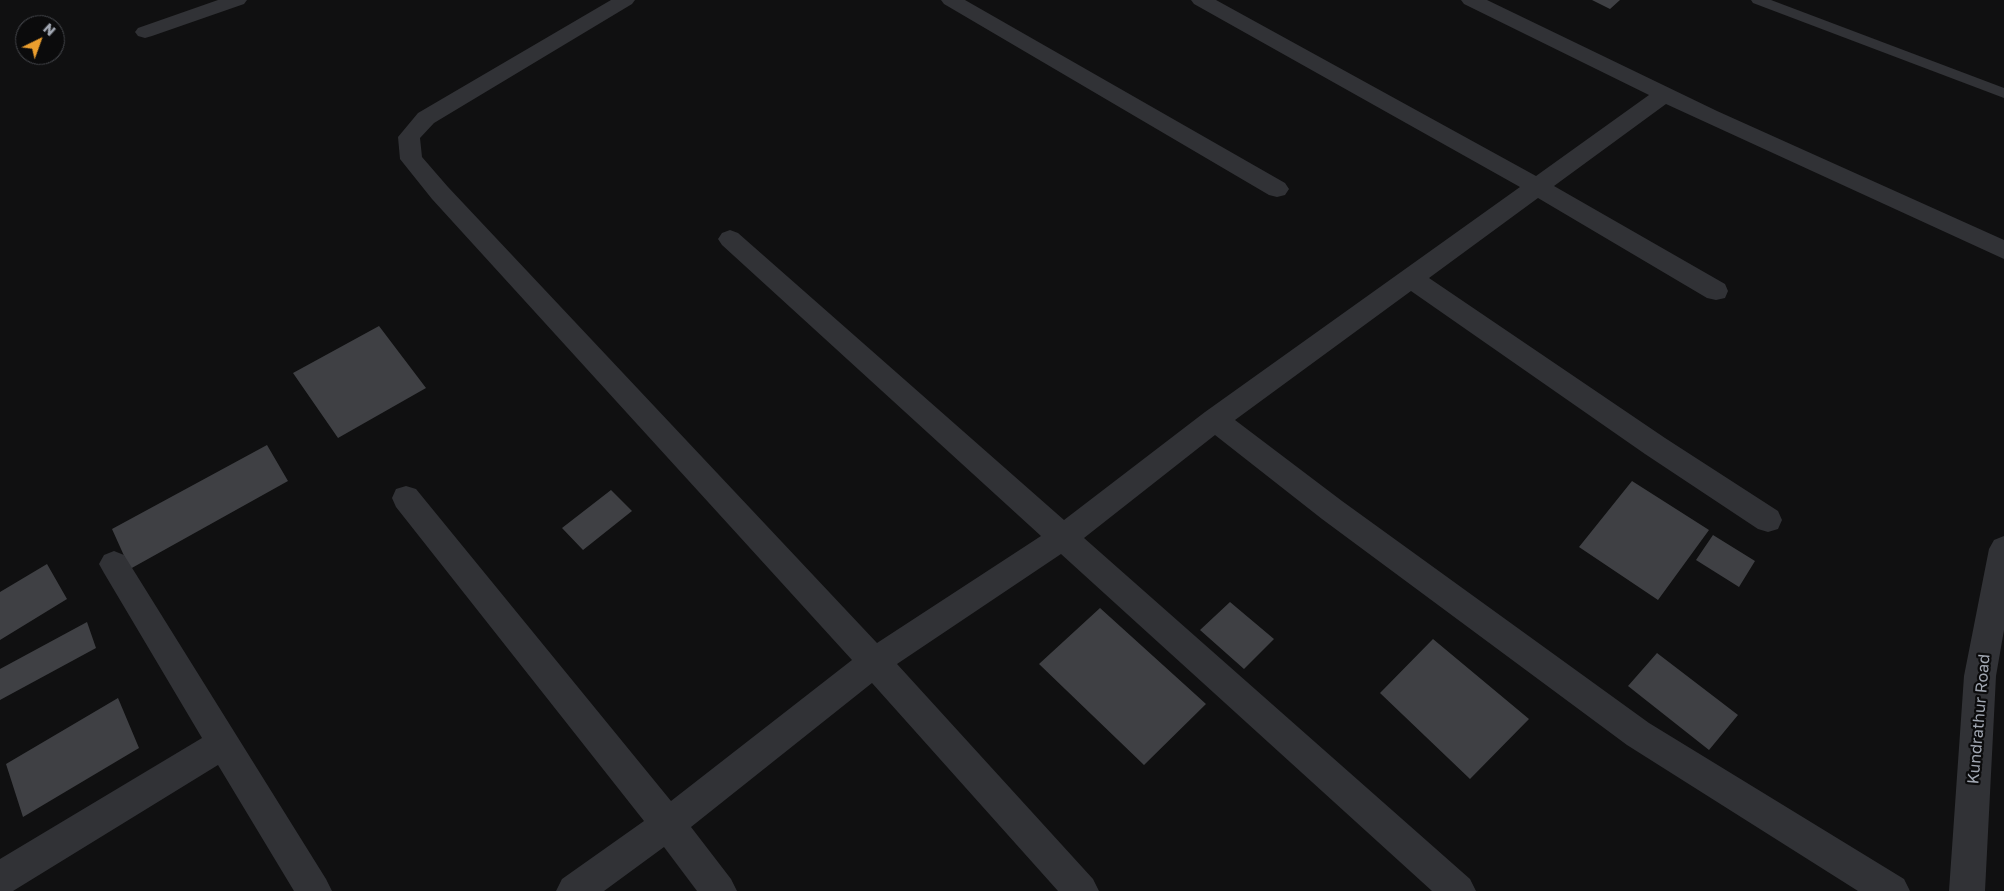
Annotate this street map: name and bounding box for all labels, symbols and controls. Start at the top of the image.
north arrow [15,15,65,65]
text: N [40,19,59,39]
street label: Kundrathur Road [1964,653,1994,785]

